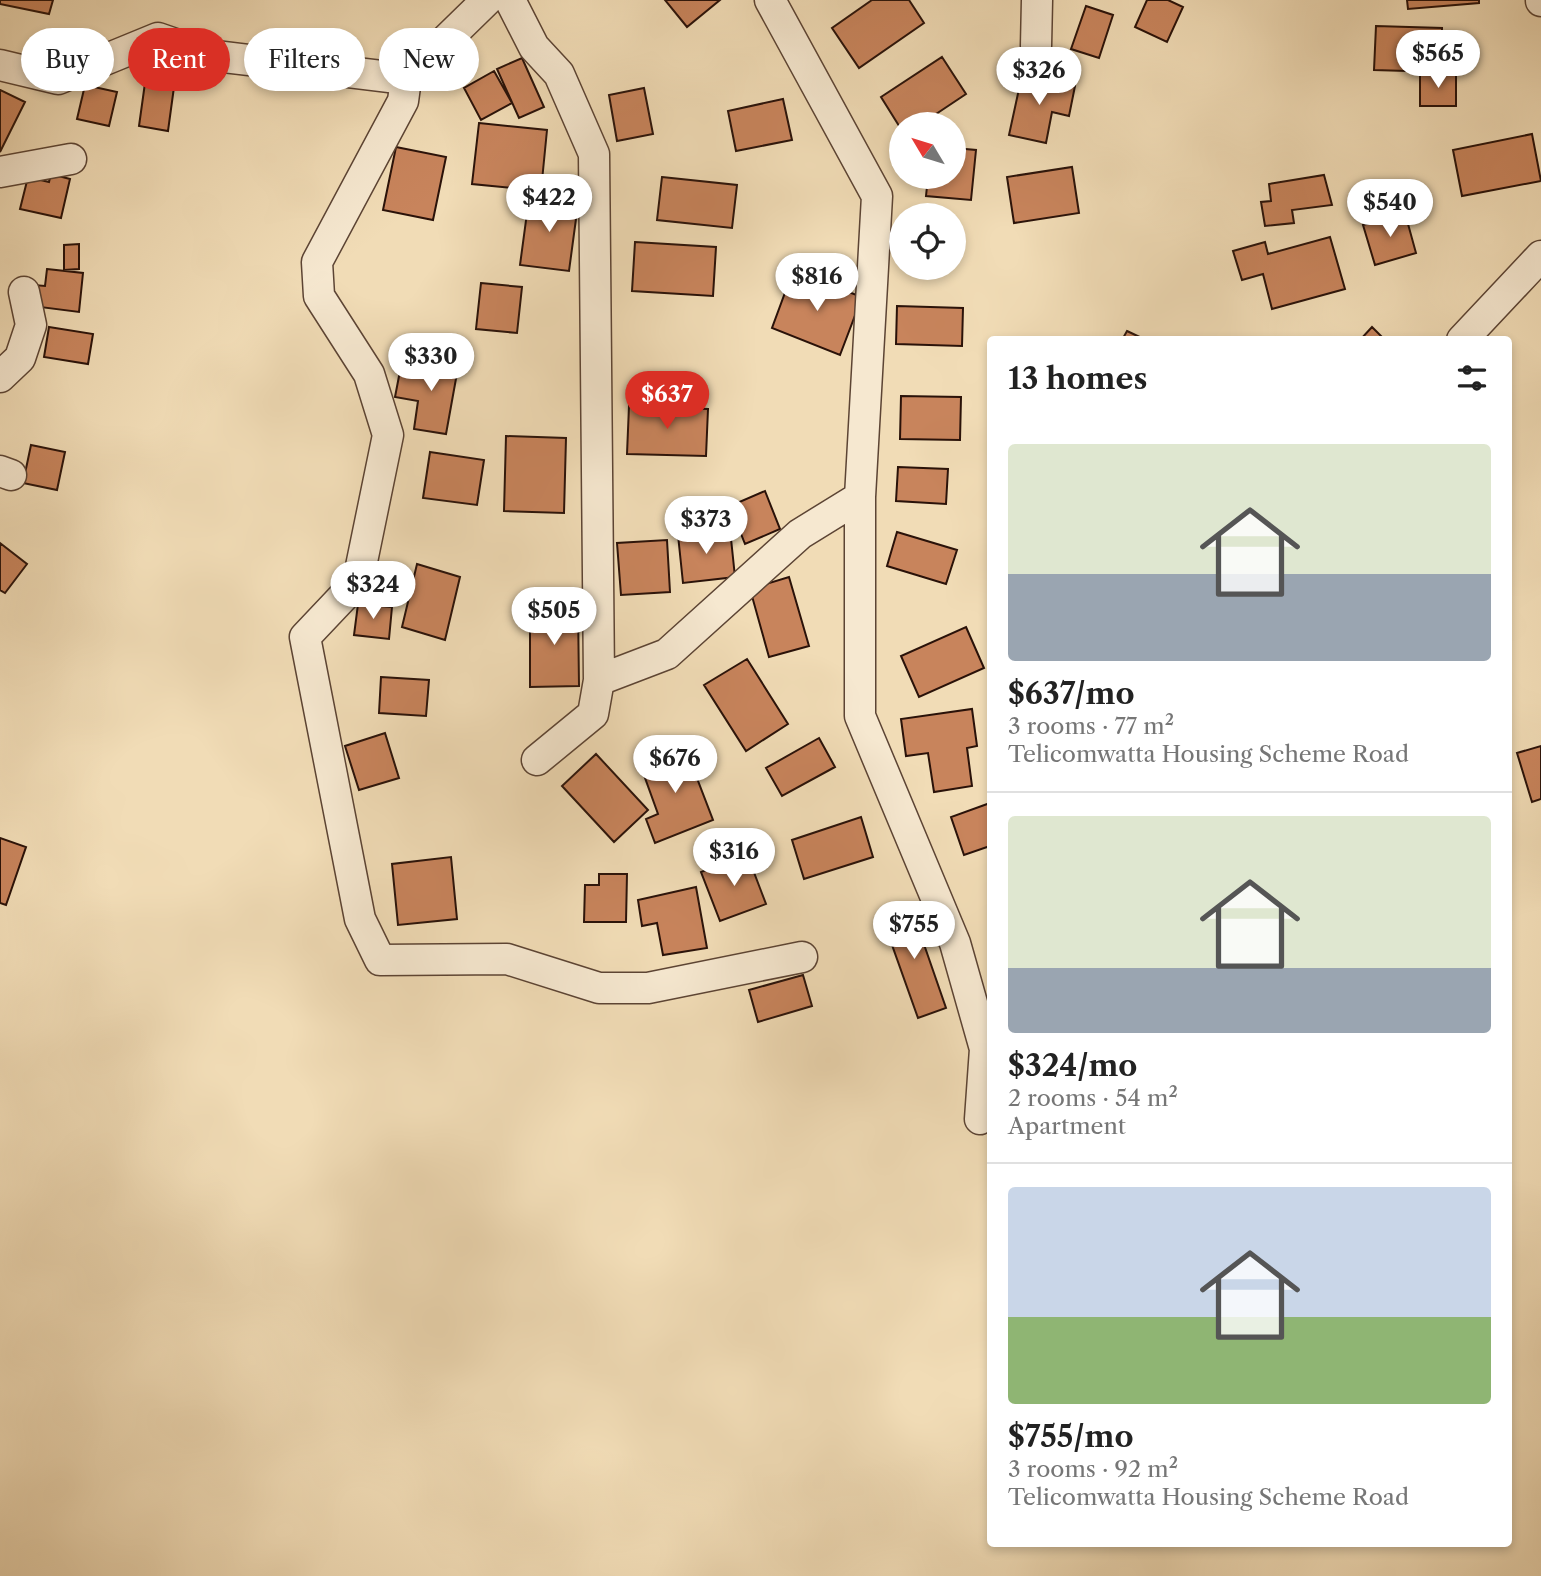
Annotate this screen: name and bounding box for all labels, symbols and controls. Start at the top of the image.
chip: Buy [21,28,114,91]
chip: Rent [128,28,230,91]
chip: Filters [244,28,365,91]
chip: New [379,28,479,91]
pin: $565 [1397,31,1479,90]
text: $565 [1412,39,1464,67]
pin: $326 [998,48,1080,107]
text: $326 [1012,56,1066,84]
north arrow [889,112,966,189]
map controls [889,112,966,280]
pin: $422 [508,174,590,234]
pin: $540 [1349,180,1431,239]
text: $422 [522,183,576,211]
text: $540 [1363,188,1417,216]
button: locate [889,203,966,280]
pin: $816 [776,254,858,313]
text: $816 [791,262,843,290]
pin: $330 [390,334,472,393]
text: $330 [404,342,458,370]
icon: filters [1453,359,1491,397]
text: 13 homes [1008,360,1147,397]
pin: $637 [626,372,708,431]
text: $637 [641,380,693,408]
icon: home [1187,489,1313,615]
pin: $373 [665,496,747,556]
text: $373 [681,505,731,533]
pin: $324 [332,562,414,621]
text: $324 [346,570,400,598]
pin: $505 [513,588,595,647]
text: $505 [528,596,580,624]
text: $637/mo [1008,675,1135,712]
text: 3 rooms · 77 m² [1008,712,1174,740]
pin: $676 [634,736,716,795]
text: Telicomwatta Housing Scheme Road [1008,740,1409,768]
text: $676 [649,744,701,772]
pin: $316 [693,828,775,888]
text: $316 [709,837,759,865]
icon: home [1187,861,1313,987]
pin: $755 [873,902,955,961]
text: $755 [889,910,939,938]
text: $324/mo [1008,1047,1137,1084]
text: 2 rooms · 54 m² [1008,1084,1178,1112]
text: Apartment [1008,1112,1126,1140]
icon: home [1187,1232,1313,1358]
text: $755/mo [1008,1418,1133,1455]
text: 3 rooms · 92 m² [1008,1455,1178,1483]
text: Telicomwatta Housing Scheme Road [1008,1483,1409,1511]

